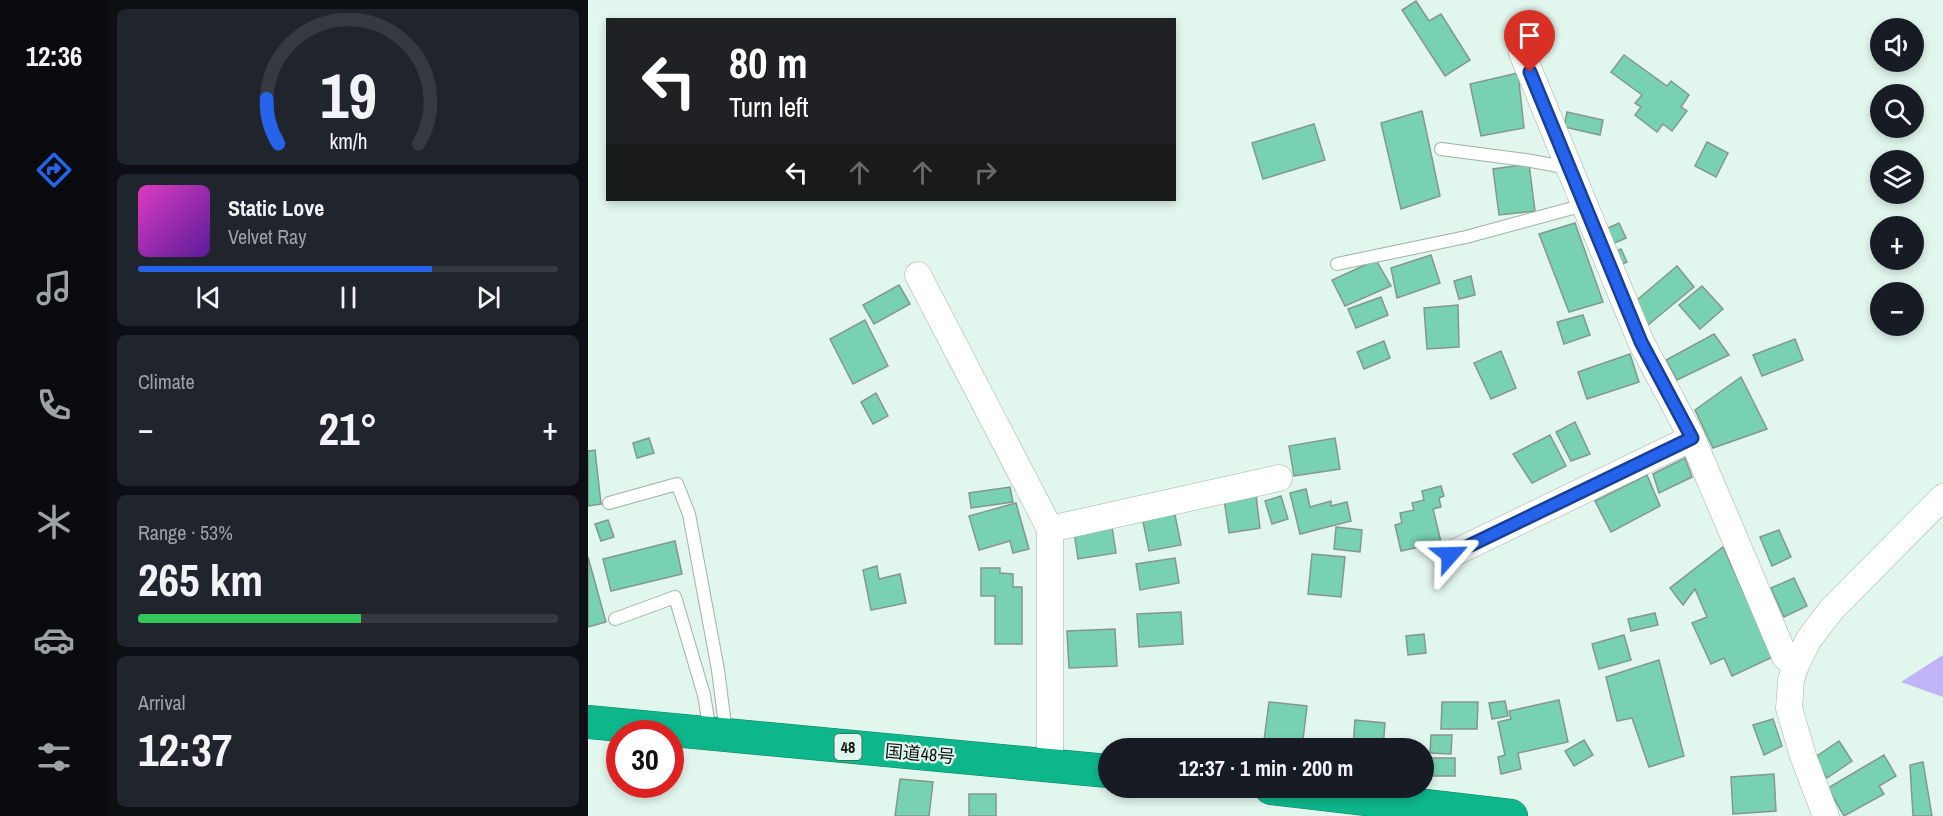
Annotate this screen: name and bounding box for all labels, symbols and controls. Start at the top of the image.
pin [1504,10,1555,72]
map controls [1870,18,1924,336]
button: sound [1870,18,1924,72]
icon: arrive [1513,19,1546,52]
text: 80 m [729,35,808,91]
text: 12:36 [26,38,82,74]
icon: left [630,42,708,120]
text: 19 [320,53,376,137]
button: search [1870,84,1924,138]
text: Turn left [729,89,808,125]
text: km/h [329,127,367,156]
icon: directions [33,149,75,191]
button: layers [1870,150,1924,204]
icon: left [780,156,813,189]
icon: ahead [843,156,876,189]
icon: ahead [906,156,939,189]
icon: right [969,156,1002,189]
text: Static Love [228,193,324,223]
button: + [1870,216,1924,270]
text: Velvet Ray [228,223,306,250]
icon: music [33,267,75,309]
icon: previous [192,281,225,314]
icon: pause [332,281,365,314]
icon: next [472,281,505,314]
button: − [1870,282,1924,336]
text: Climate [138,368,195,395]
icon: phone [33,384,75,426]
text: 21° [318,398,378,459]
text: − [138,406,154,450]
text: + [542,406,558,450]
icon: climate [33,501,75,543]
text: Range · 53% [138,519,233,546]
position arrow [1418,523,1482,587]
text: 265 km [138,549,263,610]
icon: car [33,619,75,661]
text: Arrival [138,689,185,716]
text: 12:37 [138,719,232,780]
speed limit sign: 30 [606,720,684,798]
road number: 48 [834,734,862,760]
icon: filters [33,736,75,778]
street label: 国道48号 [884,738,956,769]
text: 12:37 · 1 min · 200 m [1179,753,1353,783]

